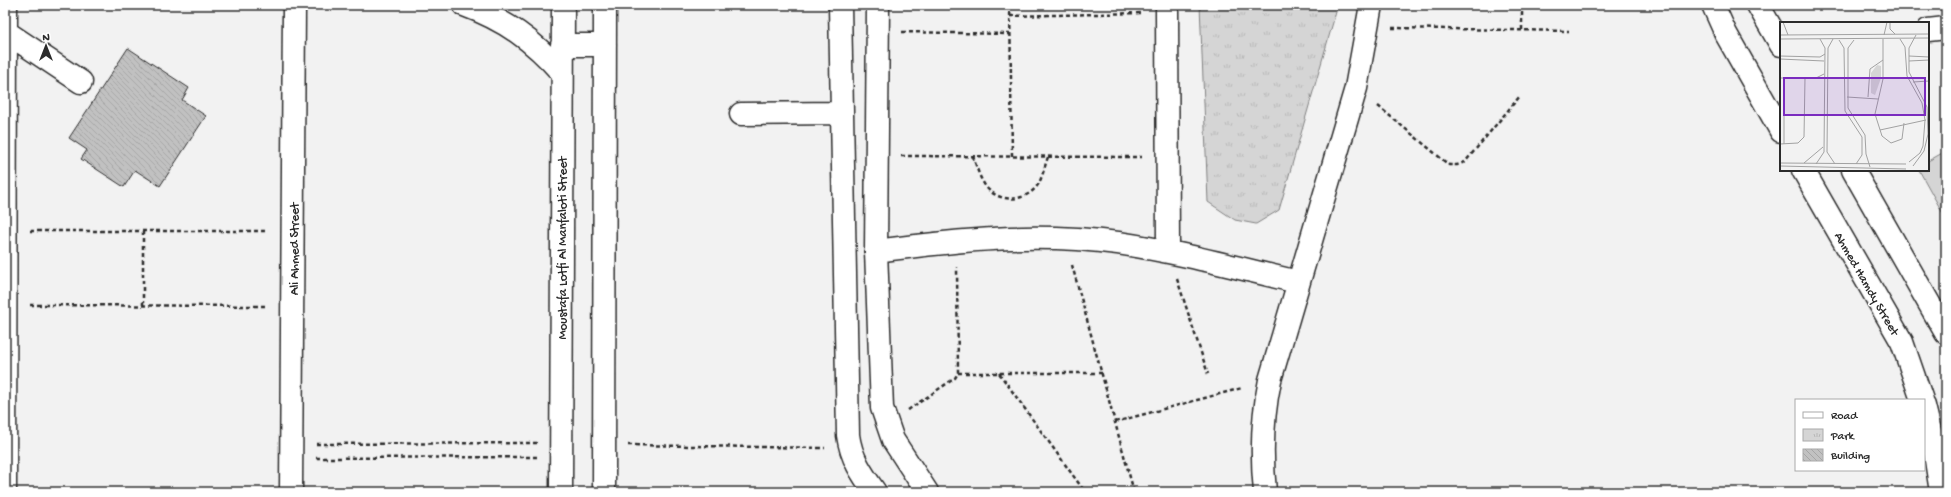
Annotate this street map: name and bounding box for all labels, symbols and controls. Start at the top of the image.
inset map [1780,22,1929,171]
north arrow [26,26,66,66]
text: N [42,32,50,44]
street label: Moustafa Lotfi Al Manfaloti Street [556,155,571,339]
street label: Ali Ahmed Street [288,201,303,295]
street label: Ahmed Hamdy Street [1830,230,1902,340]
legend [1795,399,1925,471]
text: Road [1831,410,1858,424]
text: Park [1830,430,1856,444]
text: Building [1830,450,1870,464]

